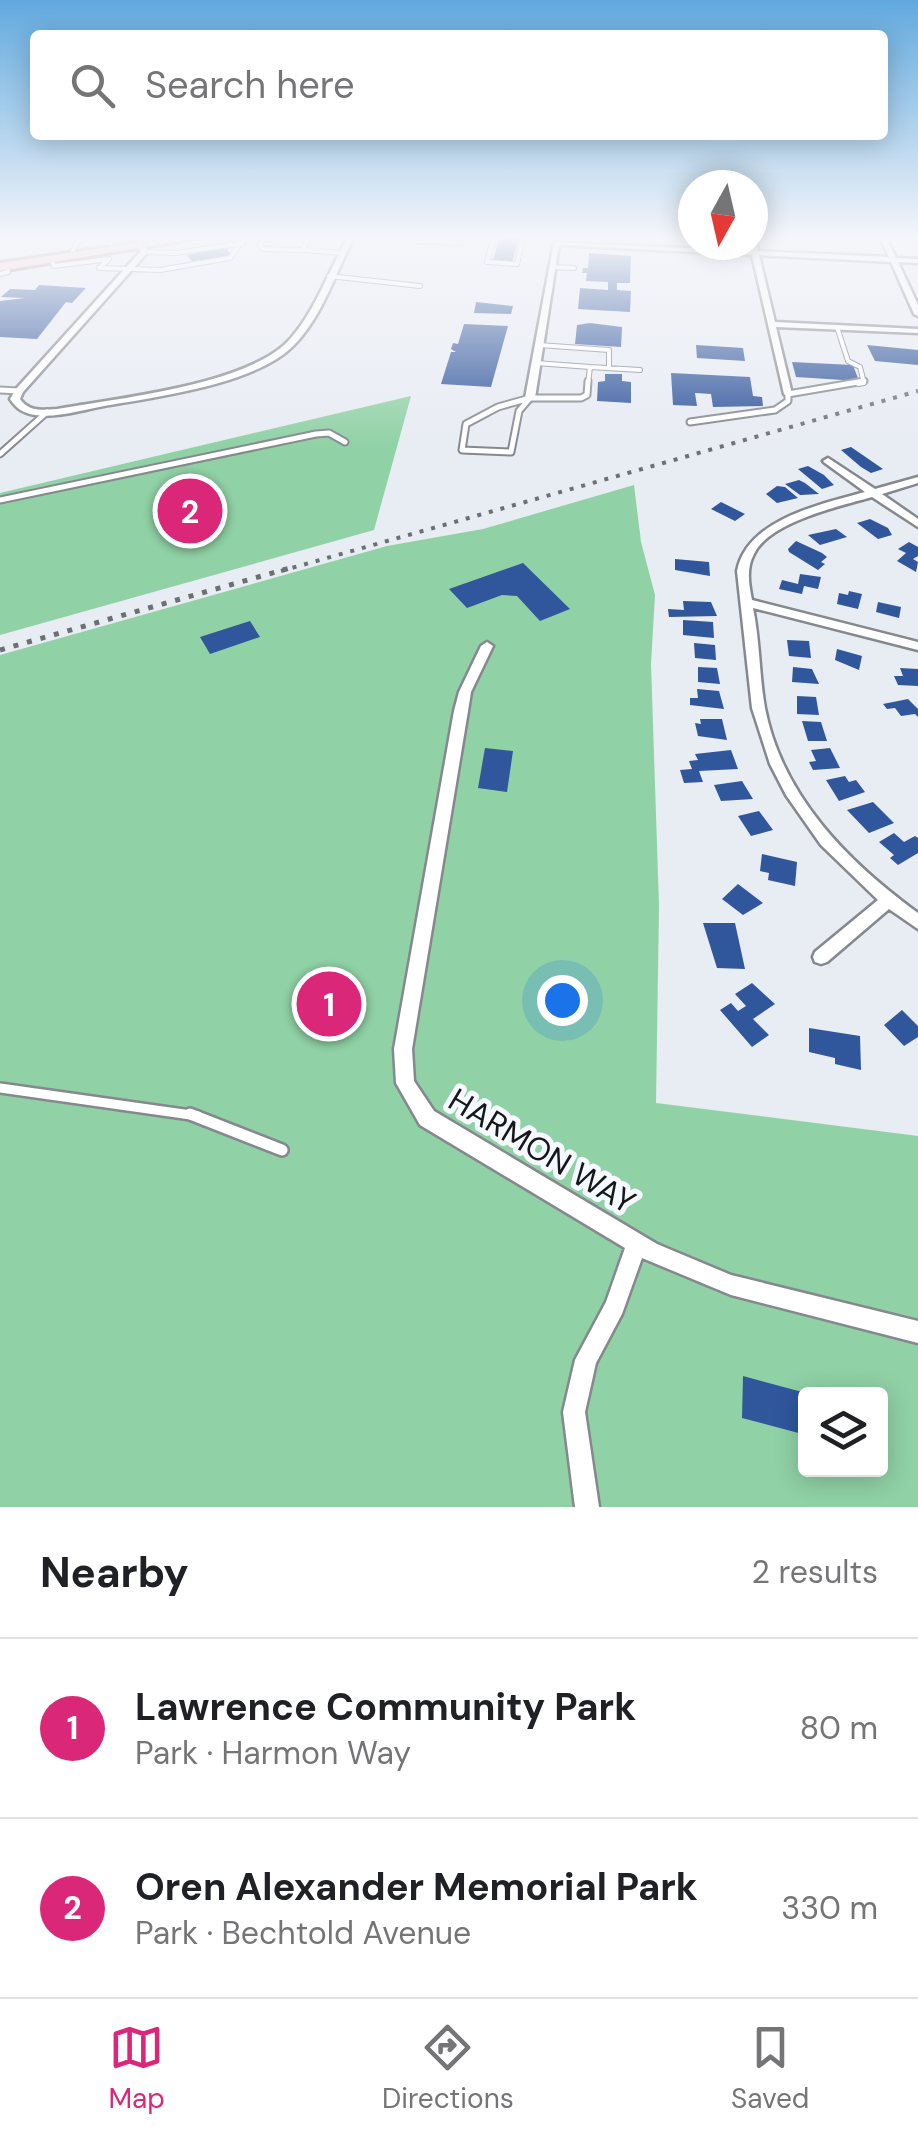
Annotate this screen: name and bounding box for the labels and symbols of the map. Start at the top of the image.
north arrow [678,170,768,260]
pin: 2 [158,474,222,548]
pin: 1 [296,966,362,1042]
your location [537,975,588,1026]
street label: HARMON WAY [441,1079,643,1223]

